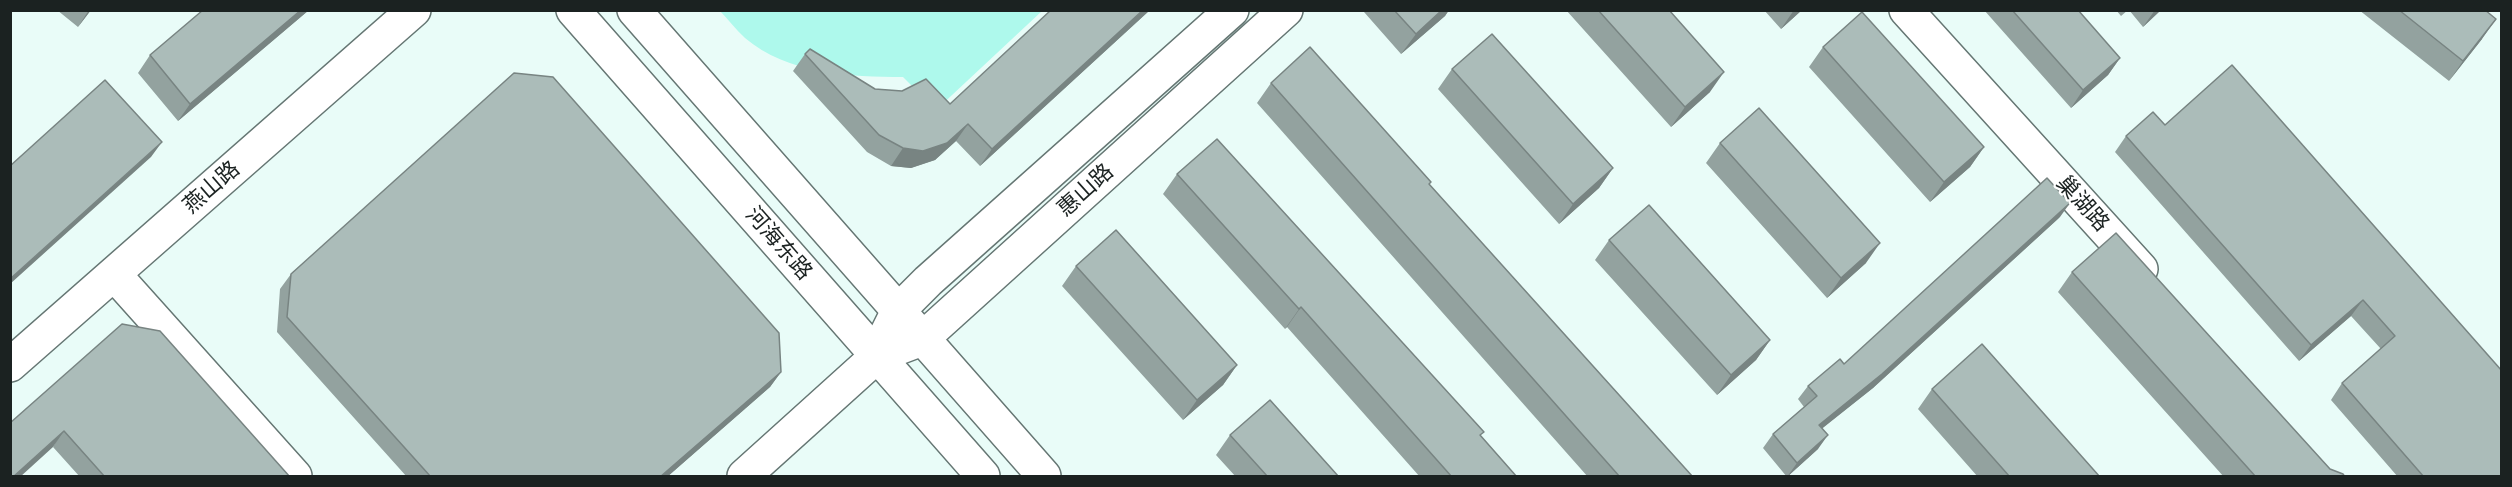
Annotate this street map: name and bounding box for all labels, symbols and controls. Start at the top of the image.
street label: 燕山路 [178,156,246,220]
street label: 惠山路 [1053,159,1119,223]
street label: 巢湖路 [2050,171,2114,237]
street label: 河海东路 [739,202,817,286]

